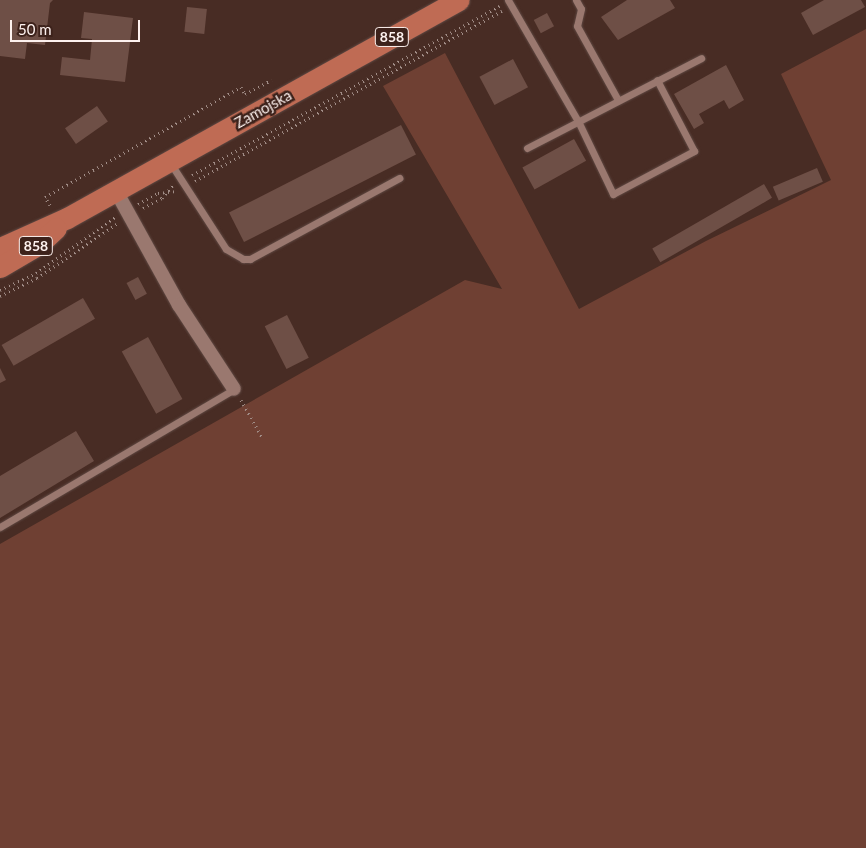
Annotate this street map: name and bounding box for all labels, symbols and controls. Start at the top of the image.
scale bar [12,10,142,42]
text: 50 m [18,20,52,38]
road number: 858 [374,26,410,48]
street label: Zamojska [231,86,295,132]
road number: 858 [18,235,54,258]

